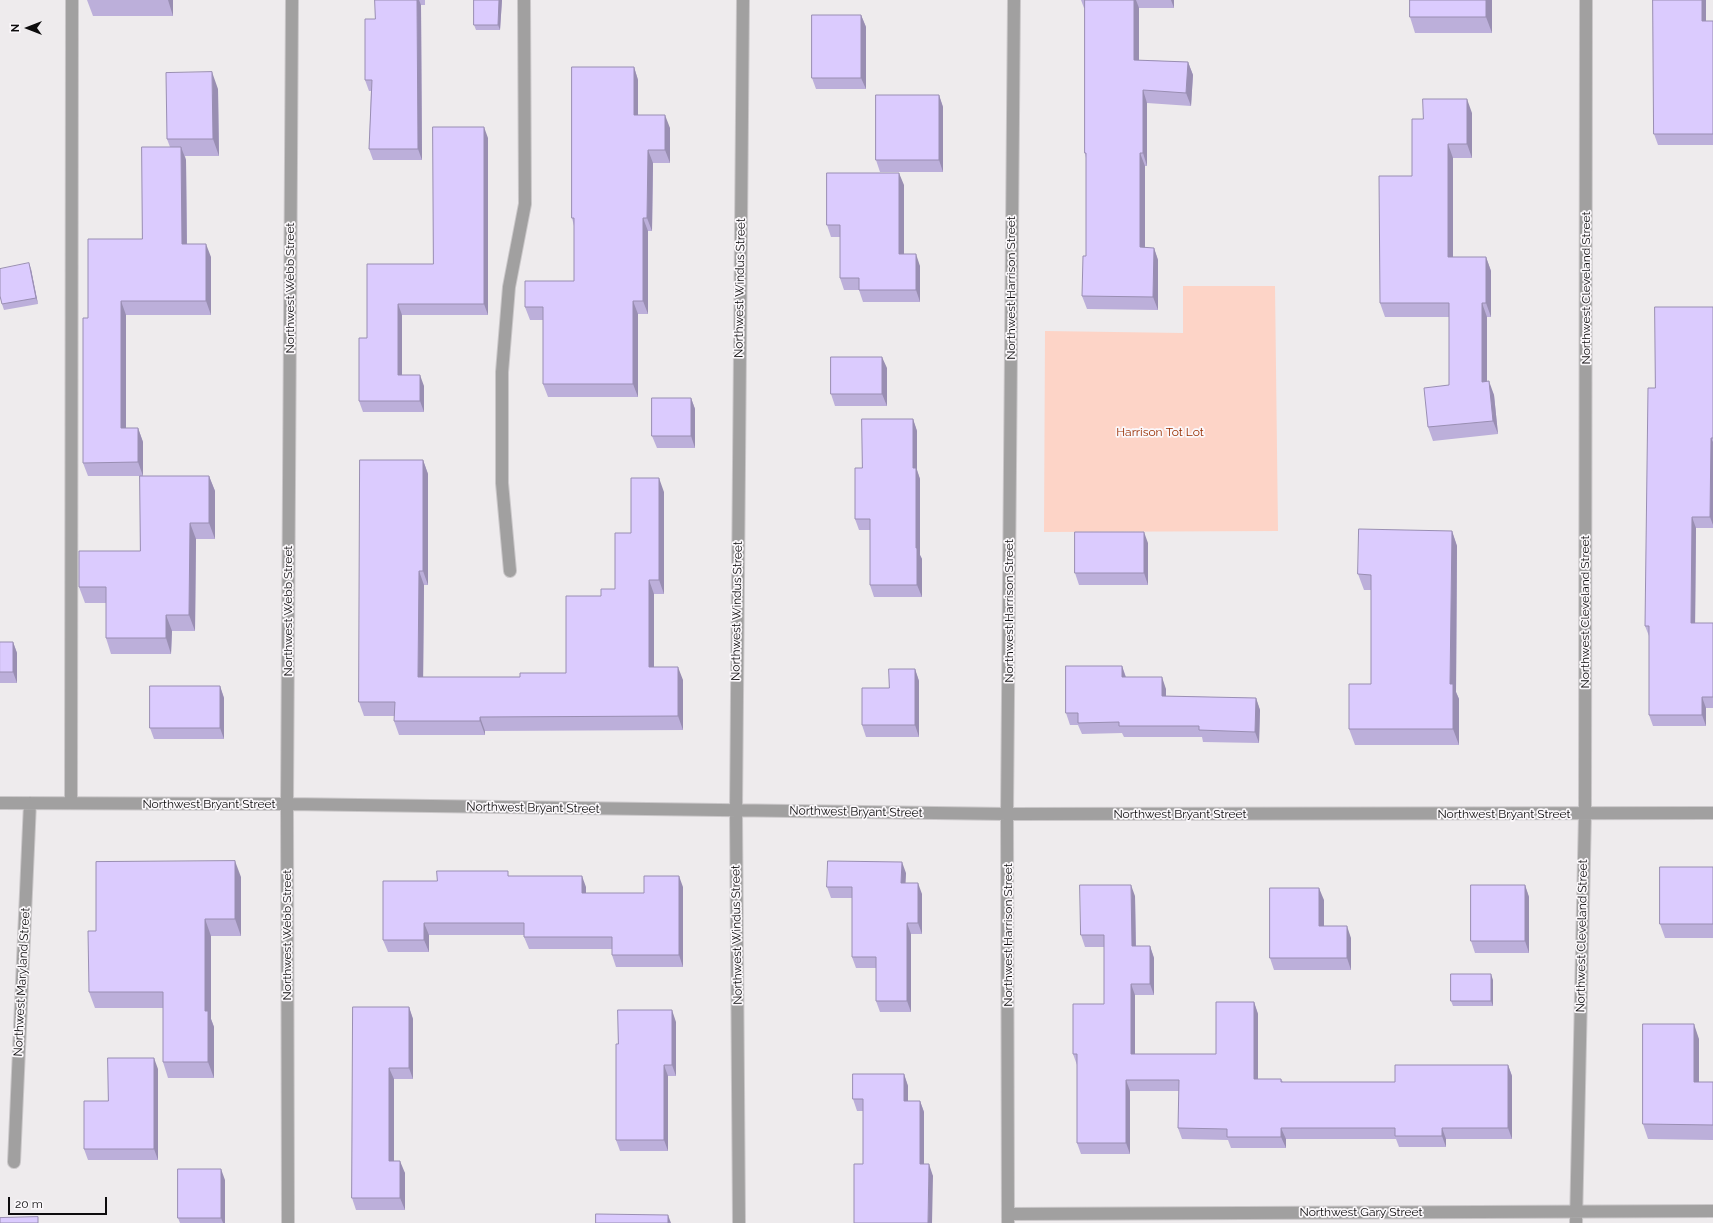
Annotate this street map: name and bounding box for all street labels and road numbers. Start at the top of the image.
street label: Northwest Cleveland Street [1579,211,1593,365]
street label: Northwest Harrison Street [1004,216,1018,360]
street label: Northwest Windus Street [732,218,748,358]
street label: Northwest Webb Street [283,223,297,353]
street label: Northwest Cleveland Street [1578,535,1592,689]
street label: Northwest Harrison Street [1002,539,1016,683]
street label: Northwest Windus Street [729,541,745,681]
street label: Northwest Webb Street [281,546,295,676]
street label: Northwest Bryant Street [142,797,276,811]
street label: Northwest Bryant Street [466,800,600,816]
street label: Northwest Bryant Street [789,804,923,820]
street label: Northwest Bryant Street [1113,807,1247,821]
street label: Northwest Bryant Street [1437,807,1571,821]
street label: Northwest Cleveland Street [1573,859,1591,1013]
street label: Northwest Harrison Street [1001,863,1015,1007]
street label: Northwest Windus Street [729,865,745,1005]
street label: Northwest Webb Street [280,870,294,1000]
street label: Northwest Maryland Street [11,907,33,1057]
street label: Northwest Gary Street [1299,1205,1423,1219]

